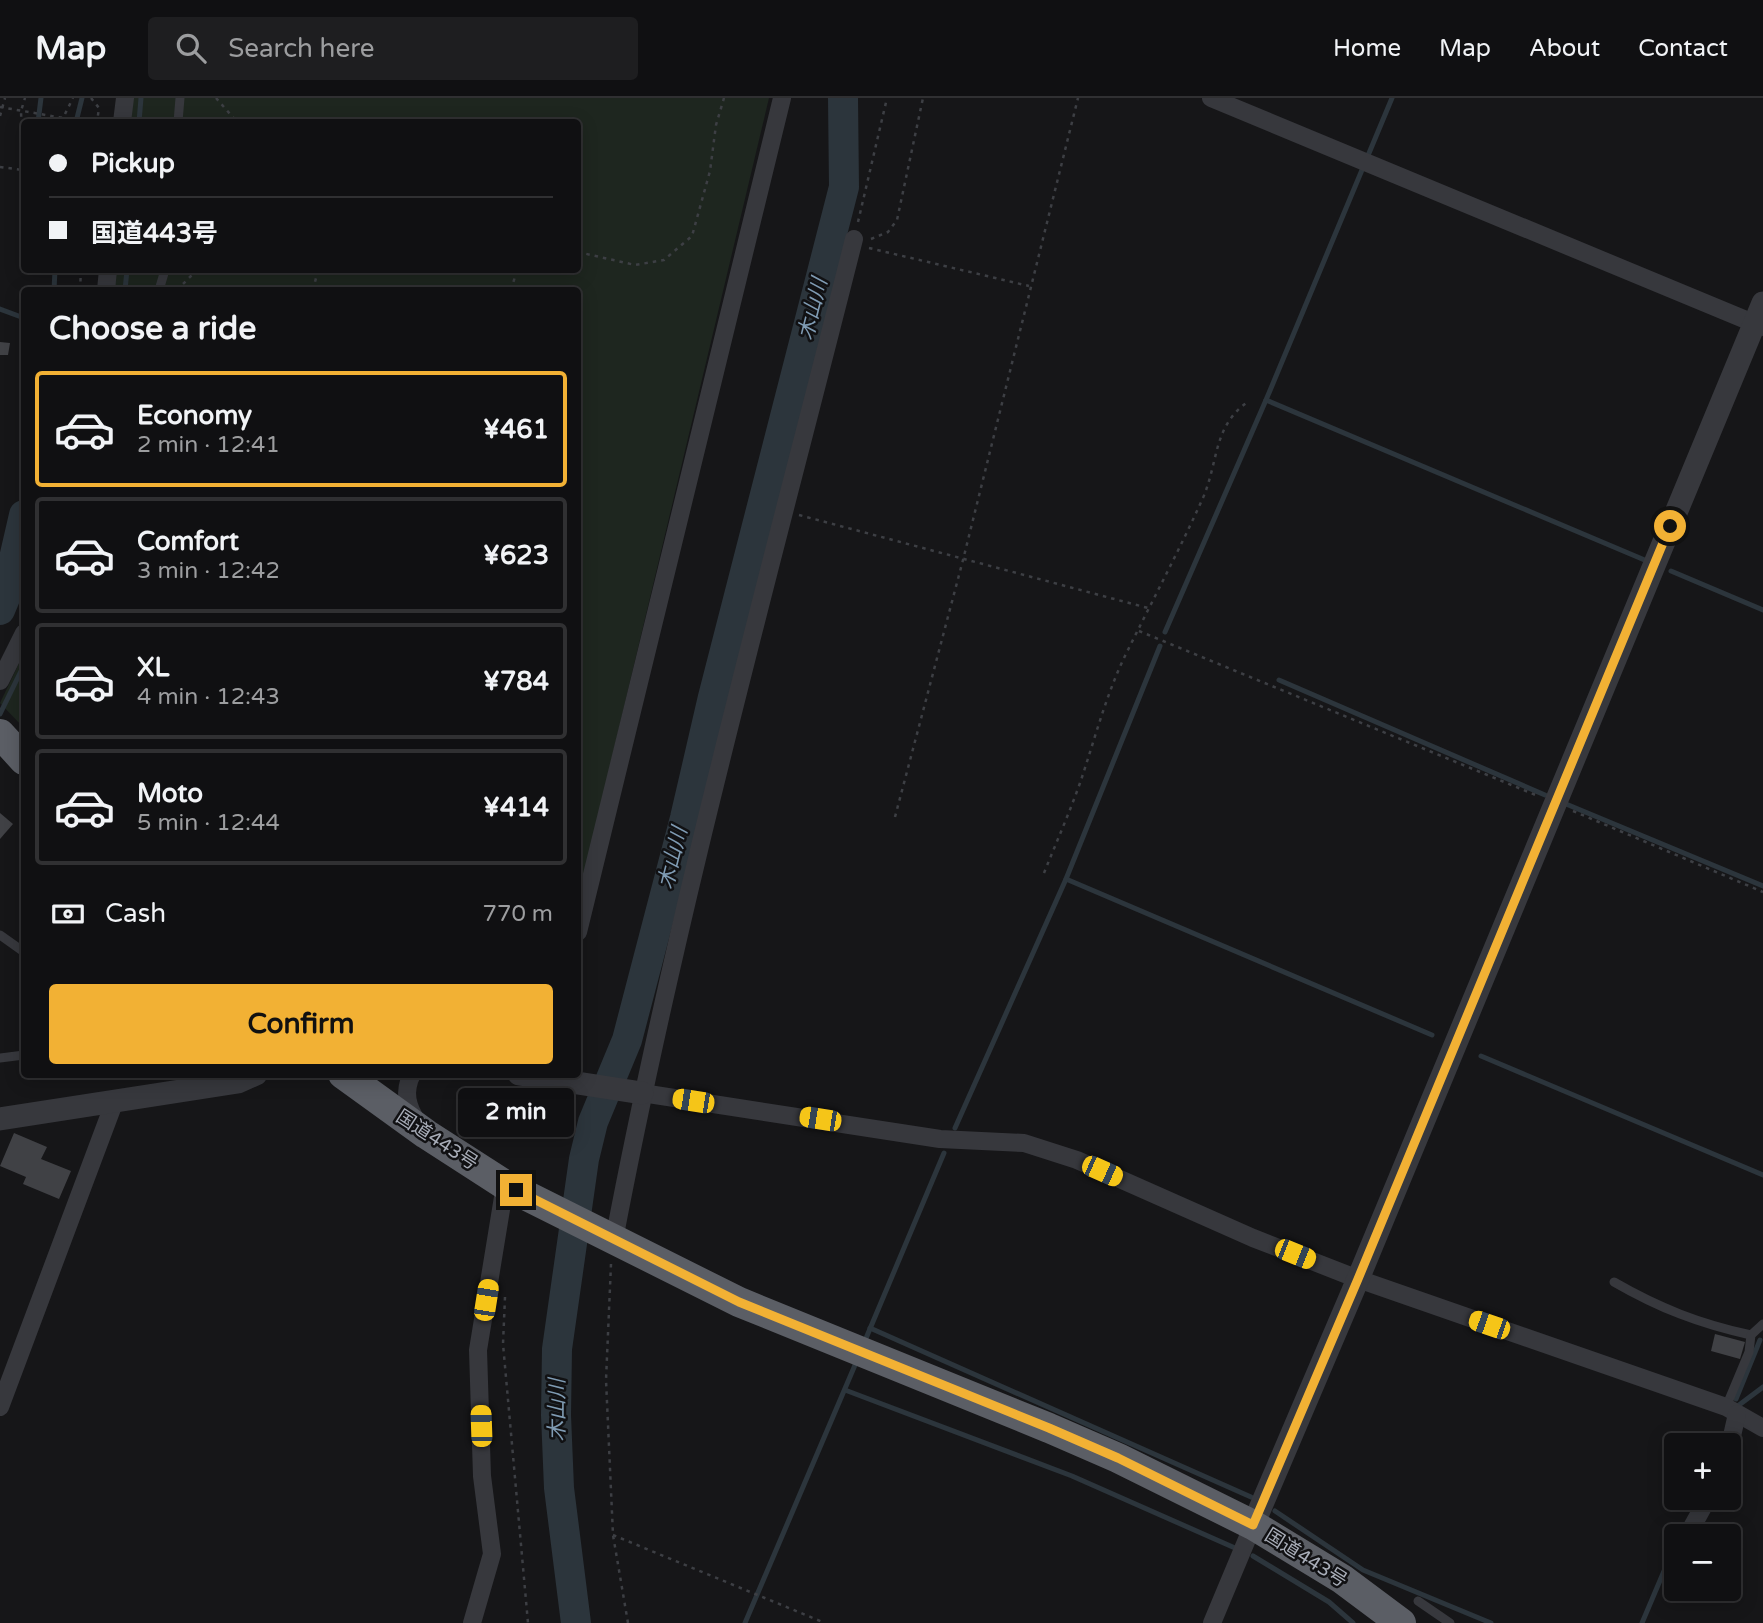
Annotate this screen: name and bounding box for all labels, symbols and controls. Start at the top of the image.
search box [148,17,638,80]
text: Map [35,29,106,68]
icon: search [172,29,210,67]
text: Search here [228,33,374,64]
text: Home [1333,34,1401,63]
text: Map [1439,34,1491,63]
text: About [1529,34,1600,63]
text: Contact [1638,34,1728,63]
text: Pickup [91,148,175,179]
text: 国道443号 [91,218,218,249]
water label: 木山川 [793,273,833,343]
text: Choose a ride [49,310,256,348]
icon: car [53,398,116,461]
text: Economy [137,400,252,431]
text: ¥461 [483,414,549,445]
text: 2 min · 12:41 [137,431,280,459]
route start [1654,510,1686,542]
icon: car [53,524,116,587]
text: Comfort [137,526,239,557]
text: ¥623 [483,540,549,571]
text: 3 min · 12:42 [137,557,280,585]
icon: car [53,650,116,713]
text: XL [137,652,169,683]
text: ¥784 [483,666,549,697]
text: 4 min · 12:43 [137,683,280,711]
icon: car [53,776,116,839]
text: Moto [137,778,203,809]
text: ¥414 [483,792,549,823]
text: 5 min · 12:44 [137,809,280,837]
water label: 木山川 [653,822,693,892]
icon: cash [49,895,87,933]
text: Cash [105,898,166,929]
text: 770 m [483,900,553,928]
button: Confirm [49,984,553,1064]
car [671,1087,716,1115]
callout: 2 min [458,1088,574,1138]
text: 2 min [485,1098,547,1126]
car [798,1105,843,1133]
street label: 国道443号 [392,1106,482,1174]
car [1079,1153,1126,1189]
route end [500,1174,532,1206]
car [1272,1236,1319,1272]
car [473,1278,500,1322]
car [1466,1308,1513,1342]
water label: 木山川 [545,1377,570,1442]
car [470,1405,493,1447]
map controls [1664,1433,1741,1601]
button: + [1664,1433,1741,1510]
street label: 国道443号 [1261,1524,1351,1592]
button: − [1664,1524,1741,1601]

